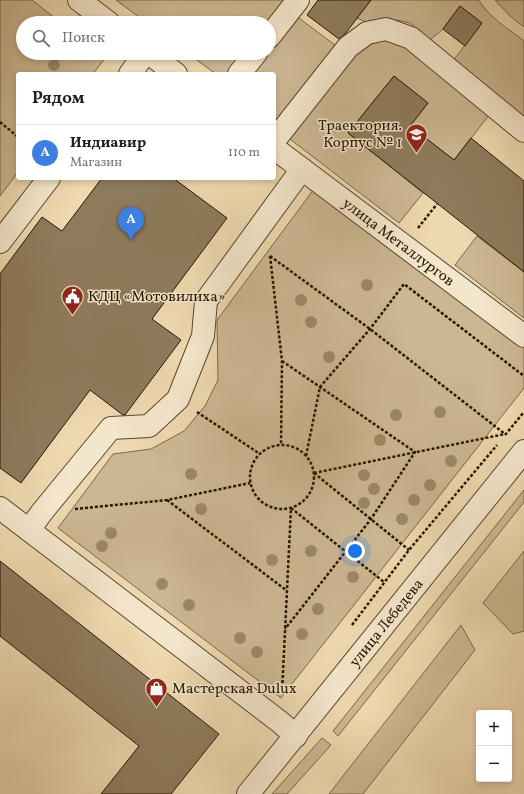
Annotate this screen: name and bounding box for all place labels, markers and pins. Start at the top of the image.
place label: Траектория. Корпус № 1 [318,116,402,154]
school or university icon: Траектория. Корпус № 1 [404,121,430,154]
pin: A [118,207,144,240]
public building icon: КДЦ «Мотовилиха» [59,283,85,316]
place label: КДЦ «Мотовилиха» [88,287,225,308]
shop icon: Мастерская Dulux [143,675,169,708]
place label: Мастерская Dulux [172,679,297,700]

